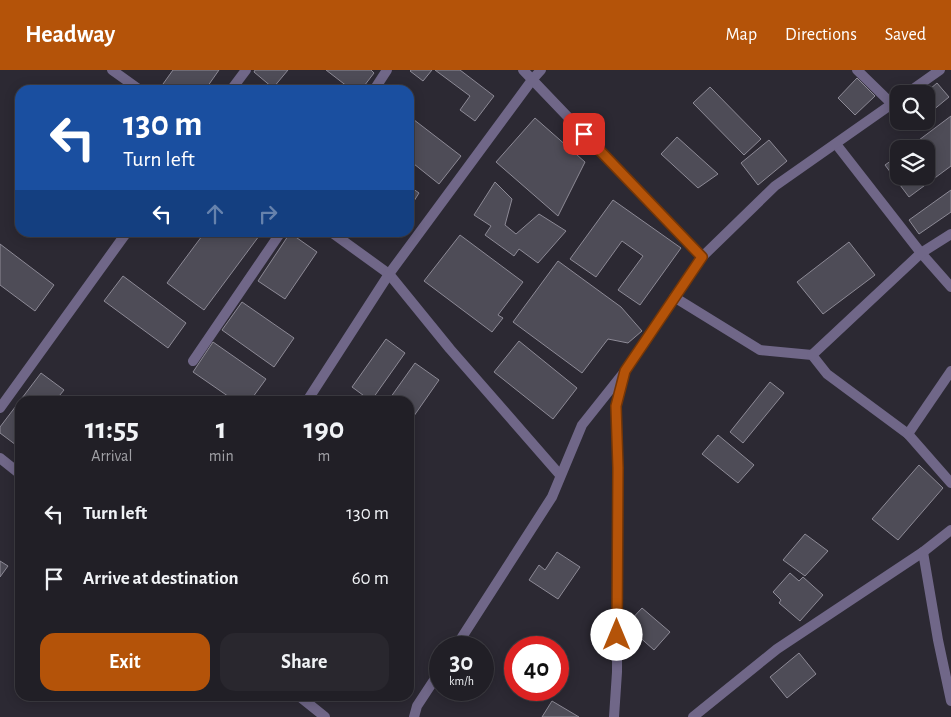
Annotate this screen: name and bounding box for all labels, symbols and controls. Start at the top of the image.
text: Headway [25,23,115,47]
text: Map [726,26,757,44]
text: Directions [785,26,857,44]
text: Saved [885,26,926,44]
map controls [890,85,935,185]
button: search [890,85,935,130]
icon: left [40,105,105,170]
text: 130 m [123,107,202,142]
pin [563,113,605,155]
icon: arrive [570,120,598,148]
button: layers [890,140,935,185]
text: Turn left [123,148,195,170]
icon: left [148,200,176,228]
icon: ahead [201,200,229,228]
icon: right [254,200,282,228]
text: 11:55 [85,414,139,444]
text: 1 [216,414,227,444]
text: 190 [303,414,344,444]
text: Arrival [91,448,132,464]
text: min [209,448,234,464]
text: m [317,448,330,464]
icon: left [40,500,68,528]
text: Turn left [83,504,147,523]
text: 130 m [346,504,389,523]
icon: arrive [40,565,68,593]
text: Arrive at destination [83,569,239,588]
text: 60 m [352,569,389,588]
position arrow [590,608,642,660]
button: Exit [40,633,210,691]
button: Share [220,633,389,691]
speed limit sign: 40 [504,636,569,701]
text: 30 [450,650,473,675]
text: km/h [449,675,474,687]

